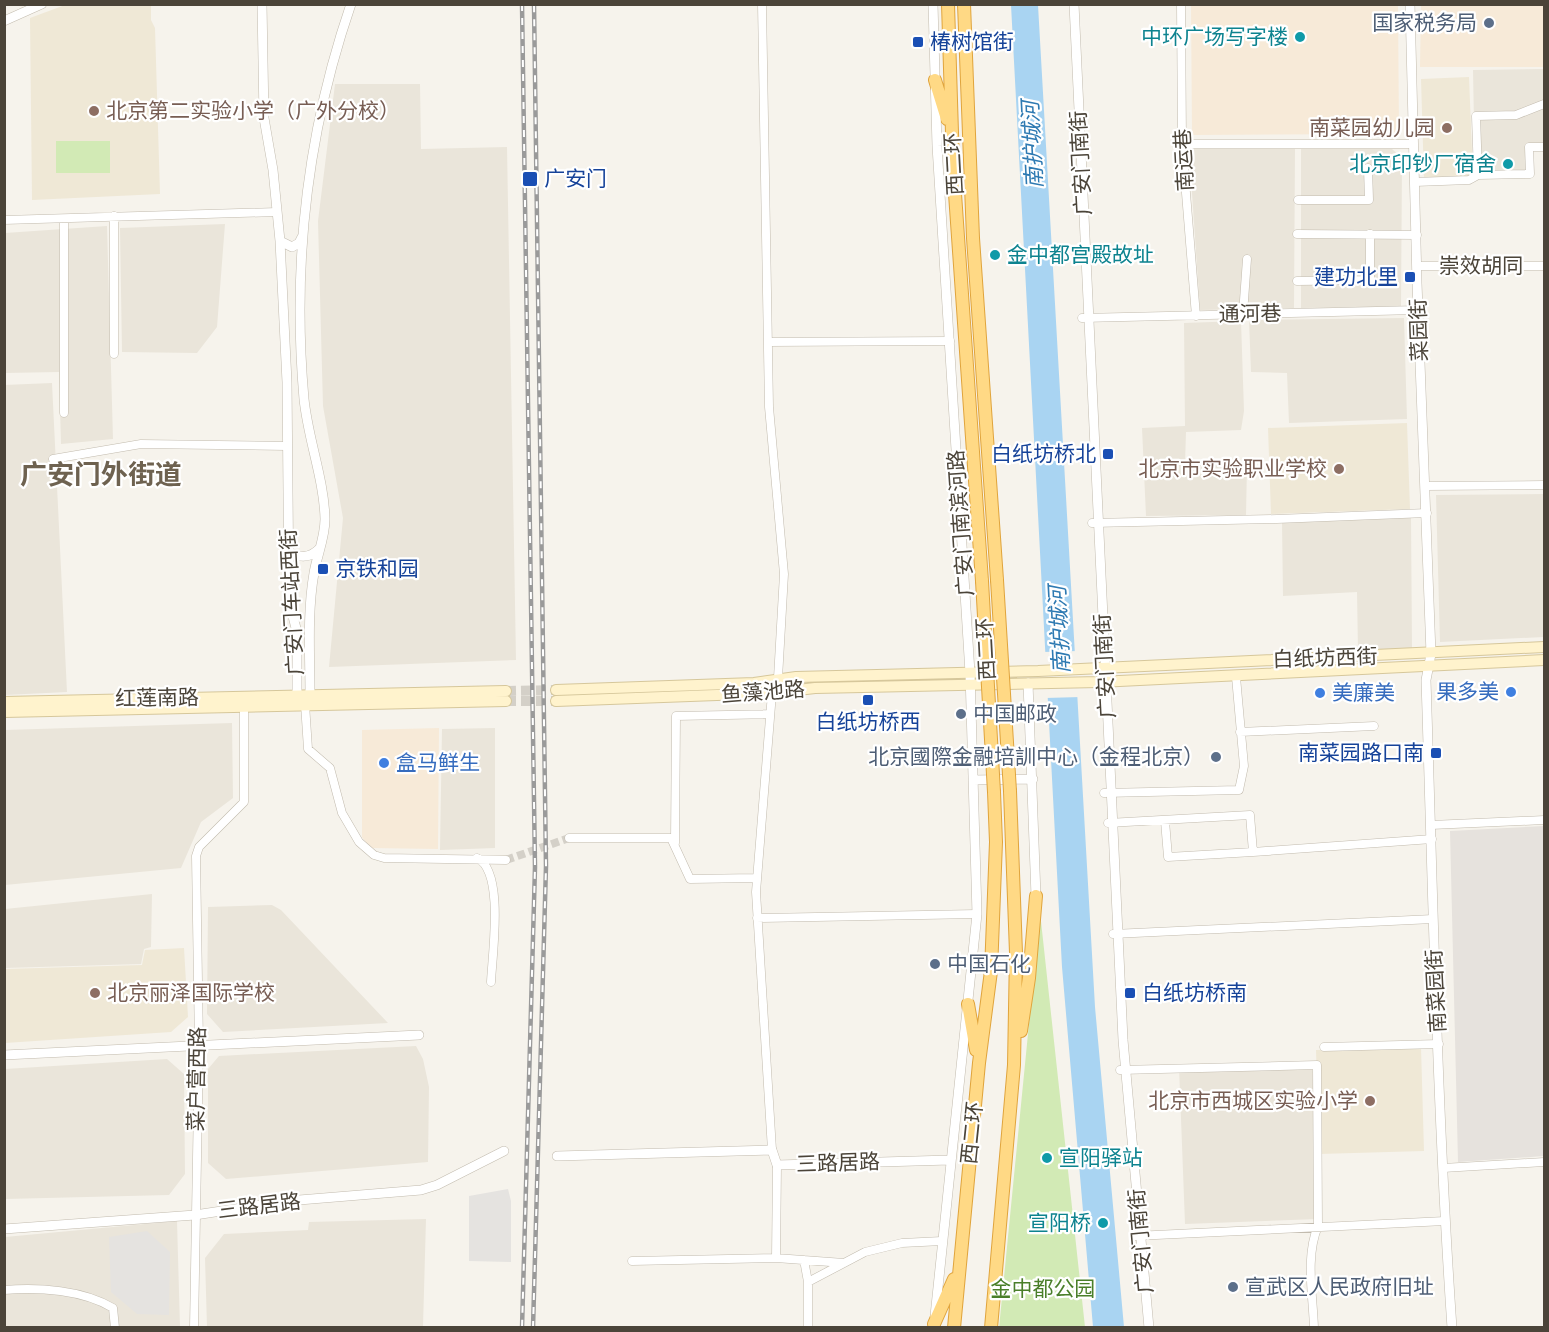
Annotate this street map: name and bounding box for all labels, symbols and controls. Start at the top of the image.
place label: 国家税务局 [1372,8,1477,38]
marker: 国家税务局 [1482,16,1496,30]
place label: 中环广场写字楼 [1141,22,1288,52]
place label: 椿树馆街 [930,27,1014,57]
marker: 中环广场写字楼 [1293,30,1307,44]
marker: 椿树馆街 [911,35,925,49]
place label: 北京第二实验小学（广外分校） [106,96,400,126]
water label: 南护城河 [1015,96,1051,190]
marker: 北京第二实验小学（广外分校） [87,104,101,118]
street label: 广安门南街 [1063,110,1099,216]
place label: 南菜园幼儿园 [1309,113,1435,143]
marker: 南菜园幼儿园 [1440,121,1454,135]
street label: 南运巷 [1167,128,1201,192]
street label: 西二环 [937,132,971,196]
place label: 北京印钞厂宿舍 [1349,149,1496,179]
marker: 北京印钞厂宿舍 [1501,157,1515,171]
place label: 广安门 [544,164,607,194]
marker: 广安门 [521,170,539,188]
place label: 金中都宫殿故址 [1007,240,1154,270]
marker: 金中都宫殿故址 [988,248,1002,262]
street label: 崇效胡同 [1439,251,1523,281]
place label: 建功北里 [1314,262,1398,292]
marker: 建功北里 [1403,270,1417,284]
street label: 通河巷 [1218,298,1282,330]
street label: 菜园街 [1403,298,1435,362]
place label: 白纸坊桥北 [991,439,1096,469]
marker: 白纸坊桥北 [1101,447,1115,461]
street label: 广安门南滨河路 [941,449,981,597]
place label: 北京市实验职业学校 [1138,454,1327,484]
district label: 广安门外街道 [20,456,182,495]
marker: 北京市实验职业学校 [1332,462,1346,476]
street label: 广安门车站西街 [273,528,311,676]
place label: 京铁和园 [335,554,419,584]
marker: 京铁和园 [316,562,330,576]
water label: 南护城河 [1042,581,1078,675]
street label: 广安门南街 [1087,613,1123,719]
street label: 西二环 [969,617,1003,681]
street label: 白纸坊西街 [1272,641,1378,675]
street label: 鱼藻池路 [720,674,806,710]
place label: 果多美 [1436,677,1499,707]
place label: 美廉美 [1332,678,1395,708]
street label: 红莲南路 [115,682,199,714]
marker: 果多美 [1504,685,1518,699]
marker: 美廉美 [1313,686,1327,700]
marker: 白纸坊桥西 [861,693,875,707]
place label: 中国邮政 [973,699,1057,729]
place label: 白纸坊桥西 [816,707,921,737]
marker: 中国邮政 [954,707,968,721]
place label: 南菜园路口南 [1298,738,1424,768]
place label: 北京國際金融培訓中心（金程北京） [868,742,1204,772]
marker: 南菜园路口南 [1429,746,1443,760]
place label: 盒马鲜生 [396,748,480,778]
marker: 北京國際金融培訓中心（金程北京） [1209,750,1223,764]
marker: 盒马鲜生 [377,756,391,770]
street label: 南菜园街 [1419,948,1453,1034]
place label: 中国石化 [947,949,1031,979]
marker: 中国石化 [928,957,942,971]
place label: 北京丽泽国际学校 [107,978,275,1008]
place label: 白纸坊桥南 [1142,978,1247,1008]
marker: 北京丽泽国际学校 [88,986,102,1000]
marker: 白纸坊桥南 [1123,986,1137,1000]
street label: 菜户营西路 [181,1026,213,1132]
place label: 北京市西城区实验小学 [1148,1086,1358,1116]
marker: 北京市西城区实验小学 [1363,1094,1377,1108]
street label: 西二环 [954,1100,990,1166]
place label: 宣阳驿站 [1059,1143,1143,1173]
street label: 三路居路 [796,1147,880,1179]
marker: 宣阳驿站 [1040,1151,1054,1165]
street label: 三路居路 [215,1186,303,1226]
street label: 广安门南街 [1121,1187,1161,1295]
place label: 宣阳桥 [1028,1208,1091,1238]
marker: 宣阳桥 [1096,1216,1110,1230]
place label: 宣武区人民政府旧址 [1245,1272,1434,1302]
park label: 金中都公园 [991,1274,1096,1304]
marker: 宣武区人民政府旧址 [1226,1280,1240,1294]

